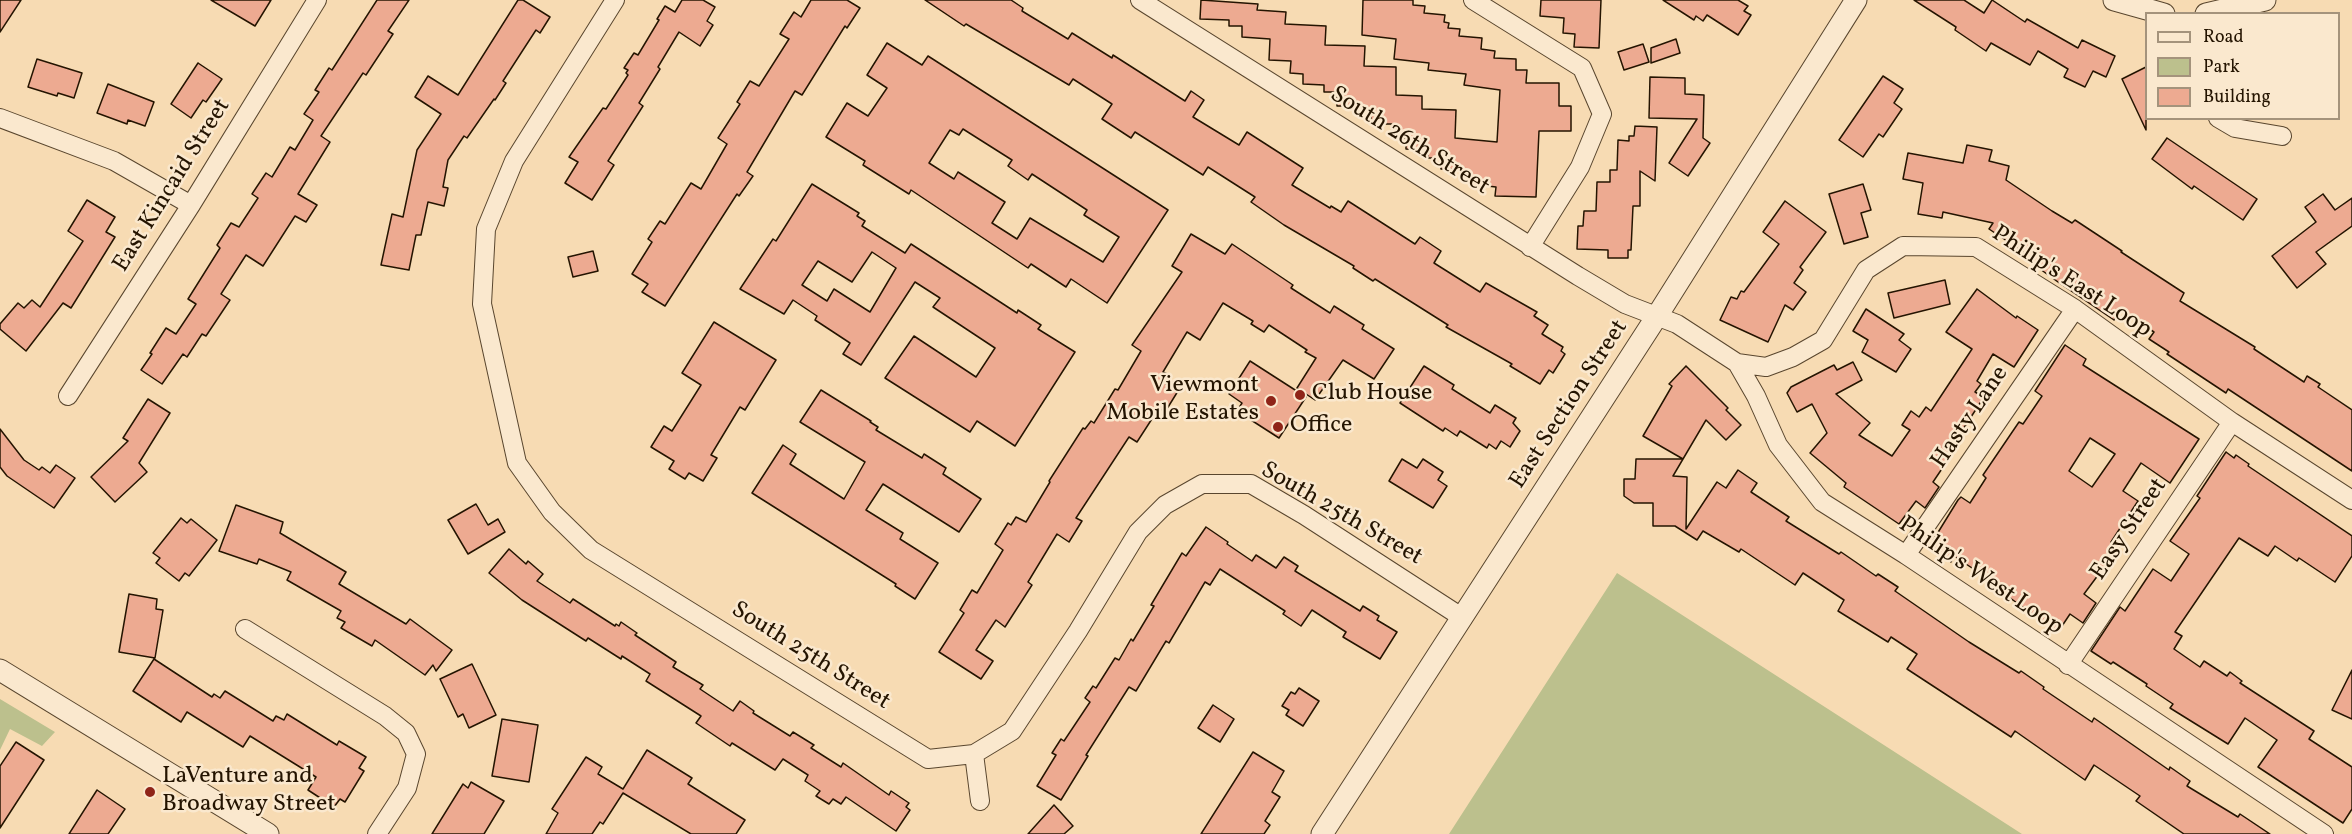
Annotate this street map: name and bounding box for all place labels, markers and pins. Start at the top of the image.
place label: Viewmont Mobile Estates [1106,373,1259,429]
place label: Club House [1312,381,1432,409]
marker: Club House [1293,388,1307,402]
marker: Viewmont Mobile Estates [1264,394,1278,408]
place label: Office [1290,413,1352,441]
marker: Office [1271,420,1285,434]
place label: LaVenture and Broadway Street [162,764,336,820]
marker: LaVenture and Broadway Street [143,785,157,799]

